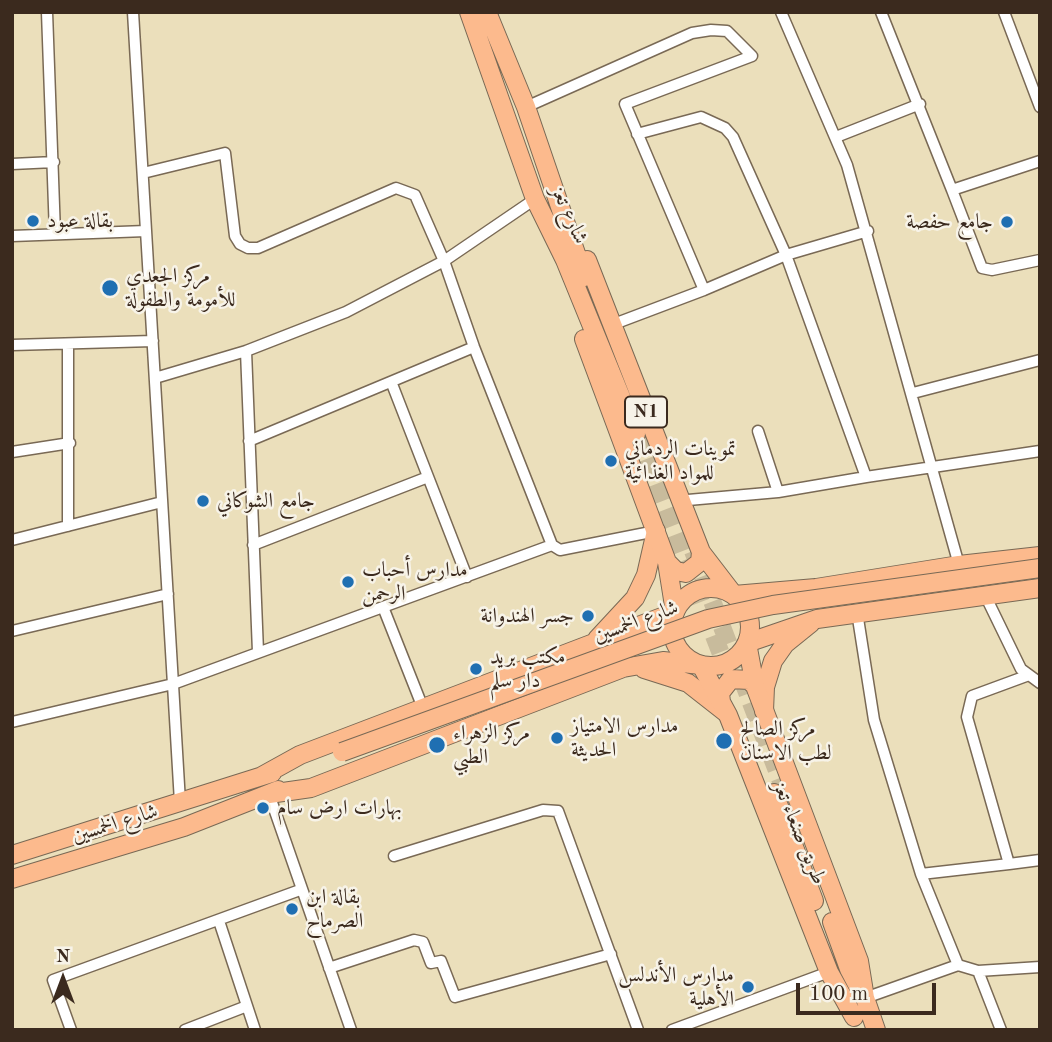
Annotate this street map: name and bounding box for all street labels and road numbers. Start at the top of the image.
street label: شارع تعز [545,182,593,248]
road number: N1 [625,396,667,428]
street label: شارع الخمسين [590,595,682,649]
street label: طريق صنعاء تعز [767,778,831,888]
street label: شارع الخمسين [69,799,161,849]

